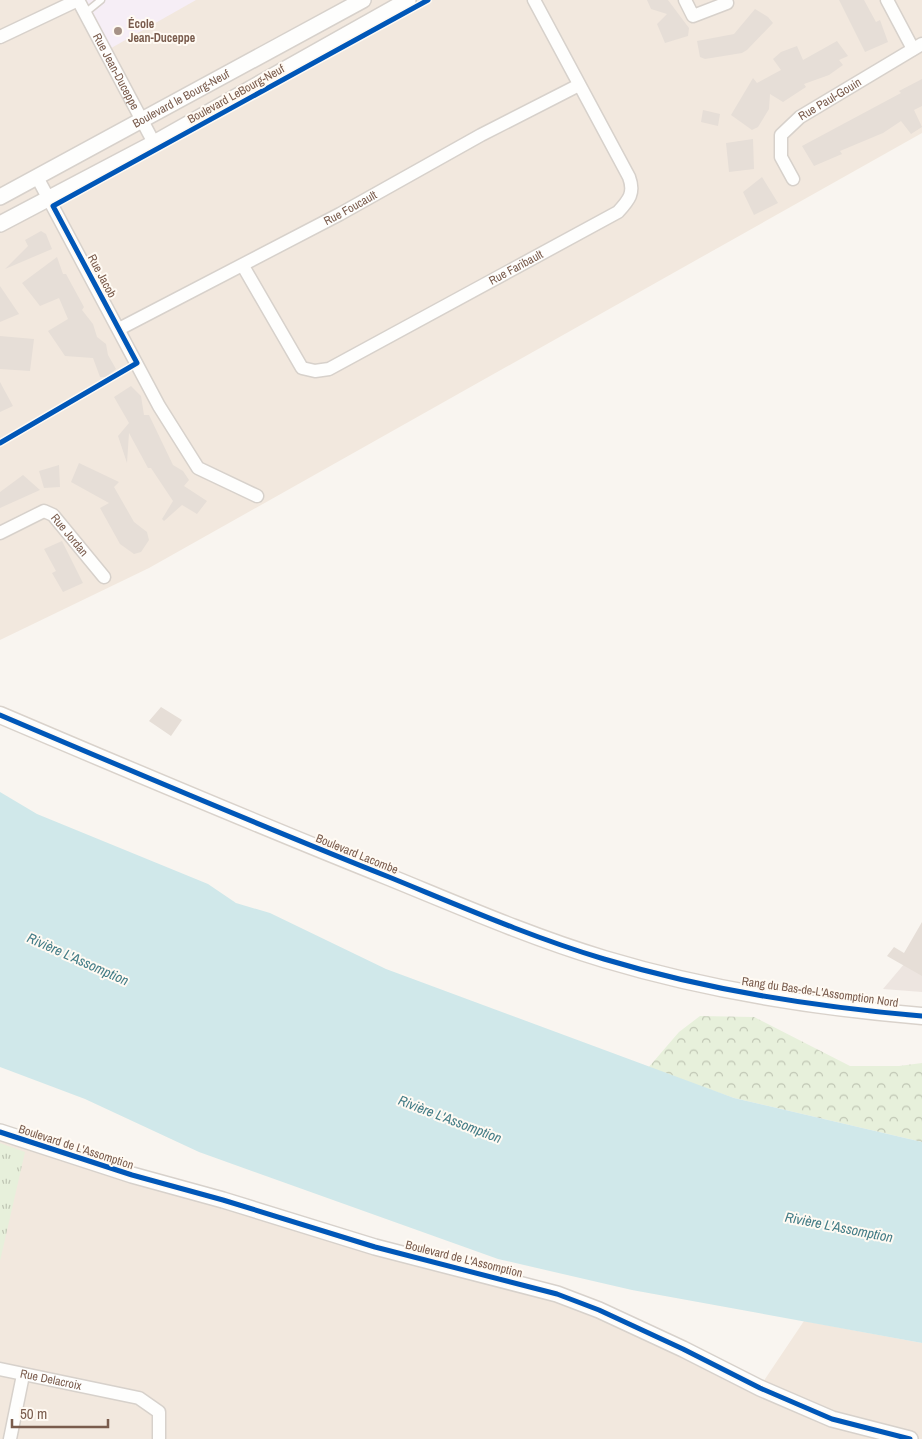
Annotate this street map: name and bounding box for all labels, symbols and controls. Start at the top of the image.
place label: École Jean-Duceppe [128,16,196,46]
marker: École Jean-Duceppe [112,25,124,37]
street label: Rue Jean-Duceppe [89,30,143,113]
street label: Boulevard LeBourg-Neuf [185,61,287,127]
street label: Boulevard le Bourg-Neuf [130,66,233,132]
street label: Rue Paul-Gouin [795,74,864,124]
street label: Rue Foucault [321,187,380,229]
street label: Rue Faribault [486,246,546,289]
street label: Rue Jacob [84,251,120,301]
street label: Rue Jordan [47,510,92,560]
street label: Boulevard Lacombe [313,830,401,878]
water label: Rivière L'Assomption [24,929,132,989]
street label: Rang du Bas-de-L'Assomption Nord [741,973,899,1011]
water label: Rivière L'Assomption [396,1091,504,1147]
street label: Boulevard de L'Assomption [16,1121,136,1173]
water label: Rivière L'Assomption [784,1208,894,1246]
street label: Boulevard de L'Assomption [404,1237,524,1281]
street label: Rue Delacroix [19,1365,83,1394]
scale bar [12,1396,109,1428]
text: 50 m [20,1403,47,1424]

